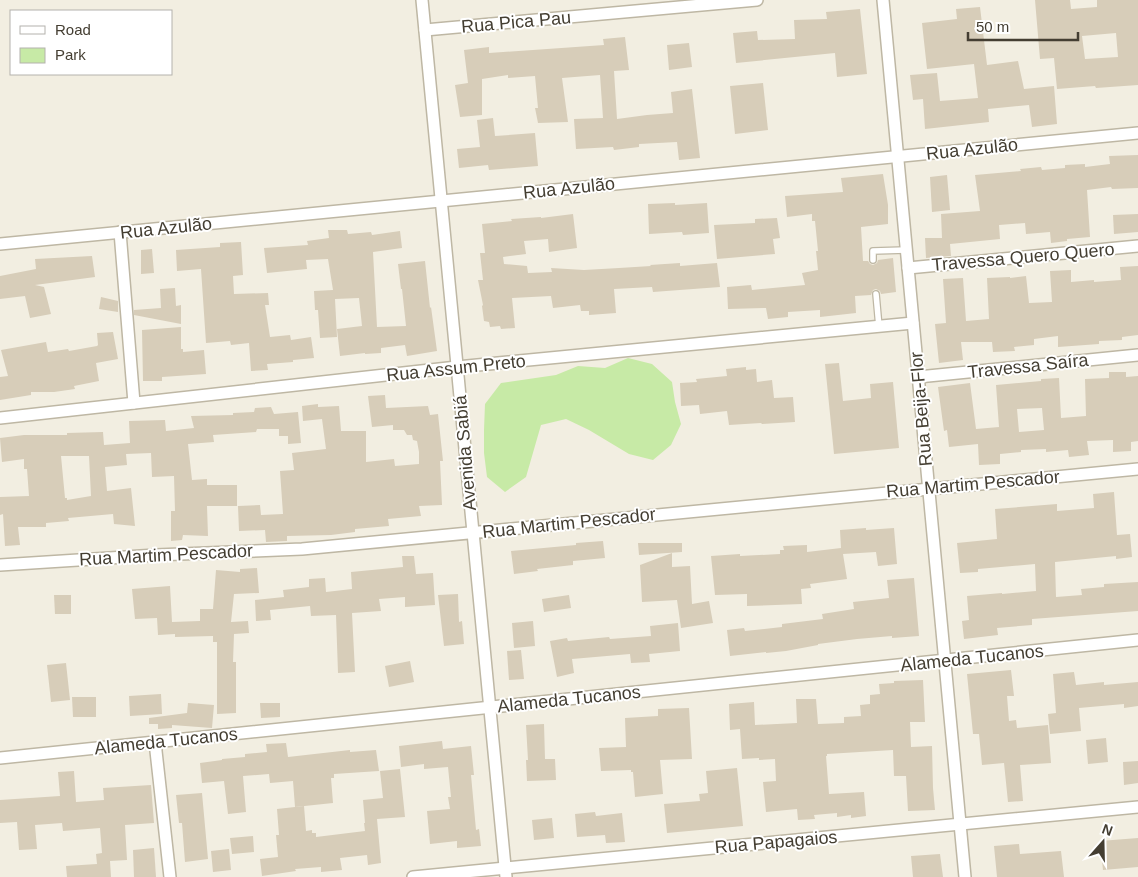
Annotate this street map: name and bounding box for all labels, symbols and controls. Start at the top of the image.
street label: Rua Pica Pau [460,7,572,37]
legend [10,10,172,75]
scale bar [968,10,1078,42]
text: 50 m [976,18,1009,35]
text: Road [55,21,91,38]
text: Park [55,46,86,63]
street label: Rua Azulão [925,134,1019,164]
street label: Rua Azulão [522,173,616,203]
street label: Rua Azulão [119,213,213,243]
street label: Travessa Quero Quero [931,239,1115,275]
street label: Travessa Saíra [967,350,1090,382]
street label: Rua Assum Preto [385,351,527,385]
street label: Rua Beija-Flor [906,351,936,467]
street label: Avenida Sabiá [450,393,480,512]
street label: Rua Martim Pescador [885,466,1061,502]
street label: Rua Martim Pescador [481,504,657,542]
street label: Rua Martim Pescador [79,540,253,570]
street label: Alameda Tucanos [899,641,1045,675]
street label: Alameda Tucanos [496,682,642,716]
street label: Alameda Tucanos [93,724,239,758]
north arrow [1078,817,1128,867]
text: N [1100,821,1115,839]
street label: Rua Papagaios [714,827,838,857]

